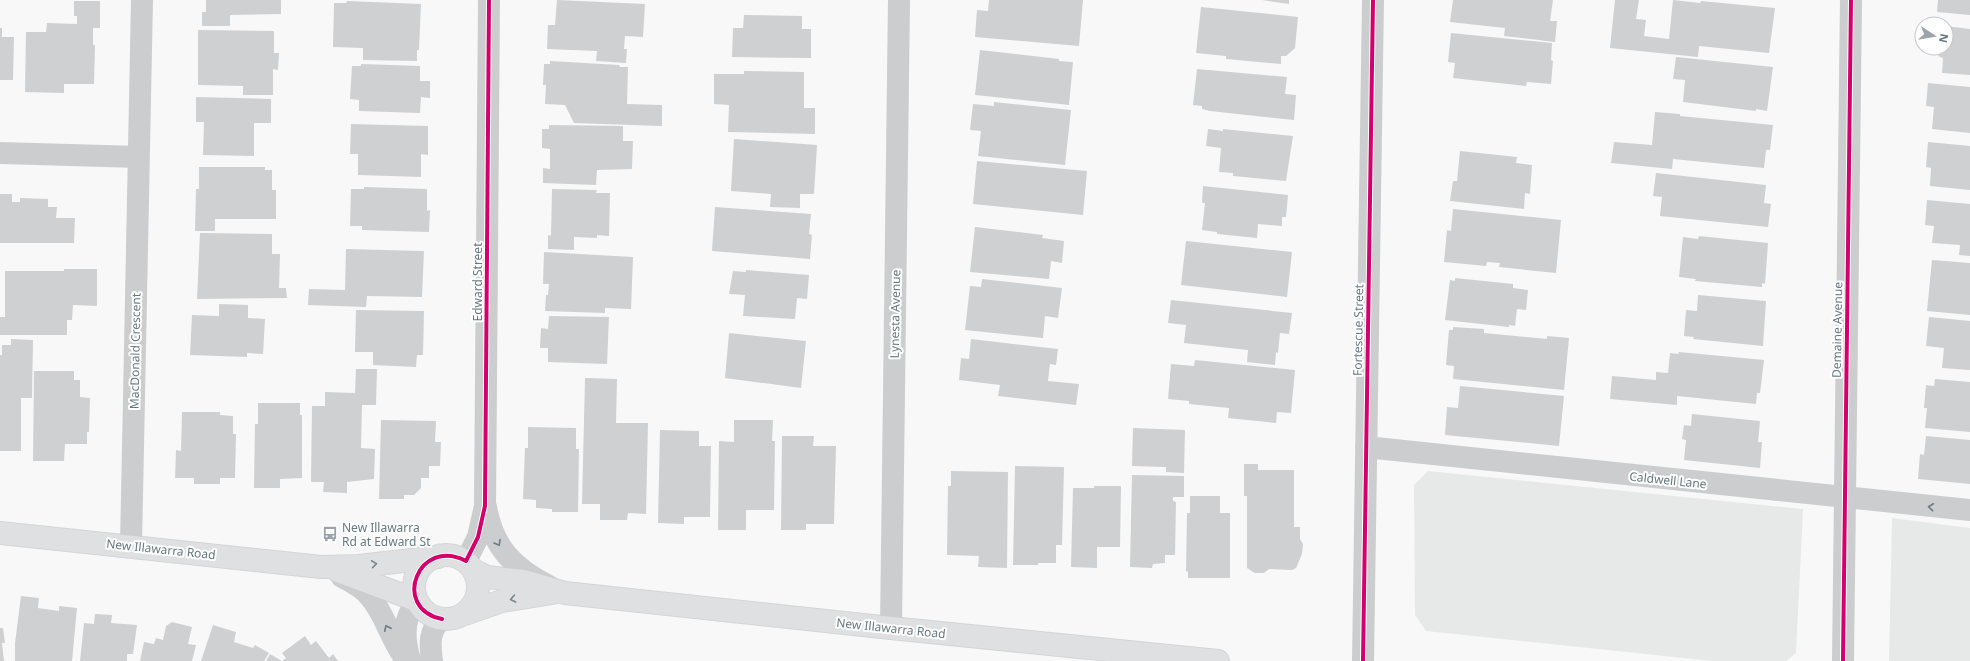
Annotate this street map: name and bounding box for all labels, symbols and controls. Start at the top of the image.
north arrow [1914,16,1954,56]
text: N [1936,32,1953,44]
street label: Edward Street [469,242,486,321]
street label: Lynesta Avenue [886,269,904,358]
street label: Demaine Avenue [1828,282,1846,378]
street label: Fortescue Street [1349,283,1367,376]
street label: MacDonald Crescent [125,292,145,409]
street label: Caldwell Lane [1629,467,1708,493]
one-way arrow [1928,503,1934,512]
place label: New Illawarra Rd at Edward St [342,519,431,550]
bus stop icon: New Illawarra Rd at Edward St [321,525,339,543]
street label: New Illawarra Road [106,535,216,563]
one-way arrow [493,539,500,546]
one-way arrow [371,560,377,569]
one-way arrow [510,594,516,602]
street label: New Illawarra Road [836,614,946,642]
one-way arrow [384,624,392,632]

